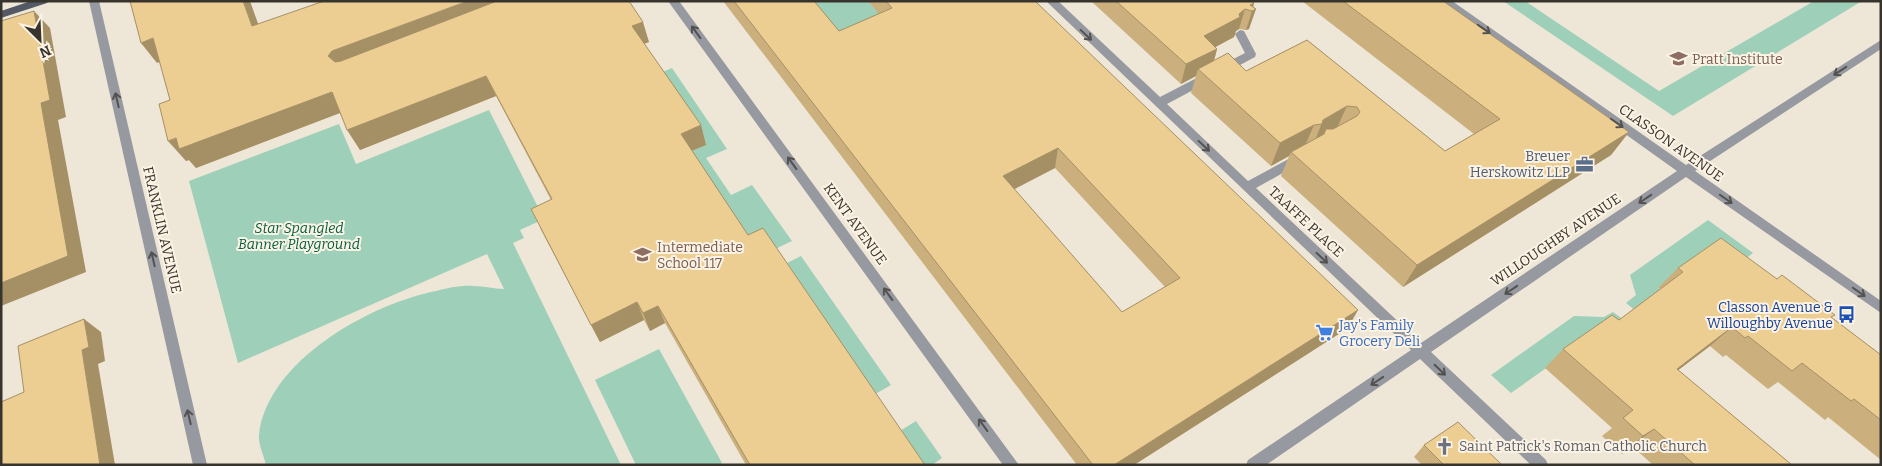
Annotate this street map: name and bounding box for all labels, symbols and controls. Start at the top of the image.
north arrow [15,15,65,65]
one-way arrow [1477,24,1491,34]
one-way arrow [691,25,701,39]
one-way arrow [1080,29,1093,41]
text: N [37,41,53,61]
school or university icon: Pratt Institute [1668,49,1688,69]
place label: Pratt Institute [1692,51,1783,68]
one-way arrow [1833,66,1847,76]
one-way arrow [112,93,121,109]
street label: CLASSON AVENUE [1615,100,1727,186]
one-way arrow [1610,118,1624,128]
one-way arrow [1198,140,1211,152]
place label: Breuer Herskowitz LLP [1470,148,1570,181]
office icon: Breuer Herskowitz LLP [1574,154,1594,174]
one-way arrow [786,157,797,170]
street label: FRANKLIN AVENUE [139,165,185,295]
street label: KENT AVENUE [820,180,890,268]
street label: TAAFFE PLACE [1265,183,1347,261]
street label: WILLOUGHBY AVENUE [1488,190,1624,290]
one-way arrow [1639,194,1653,204]
one-way arrow [1718,194,1732,204]
park label: Star Spangled Banner Playground [238,220,360,253]
place label: Intermediate School 117 [657,239,743,272]
school or university icon: Intermediate School 117 [633,245,653,265]
one-way arrow [148,251,157,267]
one-way arrow [1316,252,1329,264]
one-way arrow [1504,285,1518,295]
one-way arrow [1852,287,1866,297]
one-way arrow [882,288,893,301]
place label: Classon Avenue & Willoughby Avenue [1707,299,1833,332]
bus stop icon: Classon Avenue & Willoughby Avenue [1837,305,1857,325]
place label: Jay's Family Grocery Deli [1338,317,1420,350]
supermarket icon: Jay's Family Grocery Deli [1315,323,1335,343]
one-way arrow [1434,364,1447,376]
one-way arrow [1370,377,1384,387]
one-way arrow [184,410,193,426]
one-way arrow [978,419,989,432]
church icon: Saint Patrick's Roman Catholic Church [1435,436,1455,456]
place label: Saint Patrick's Roman Catholic Church [1459,438,1707,455]

